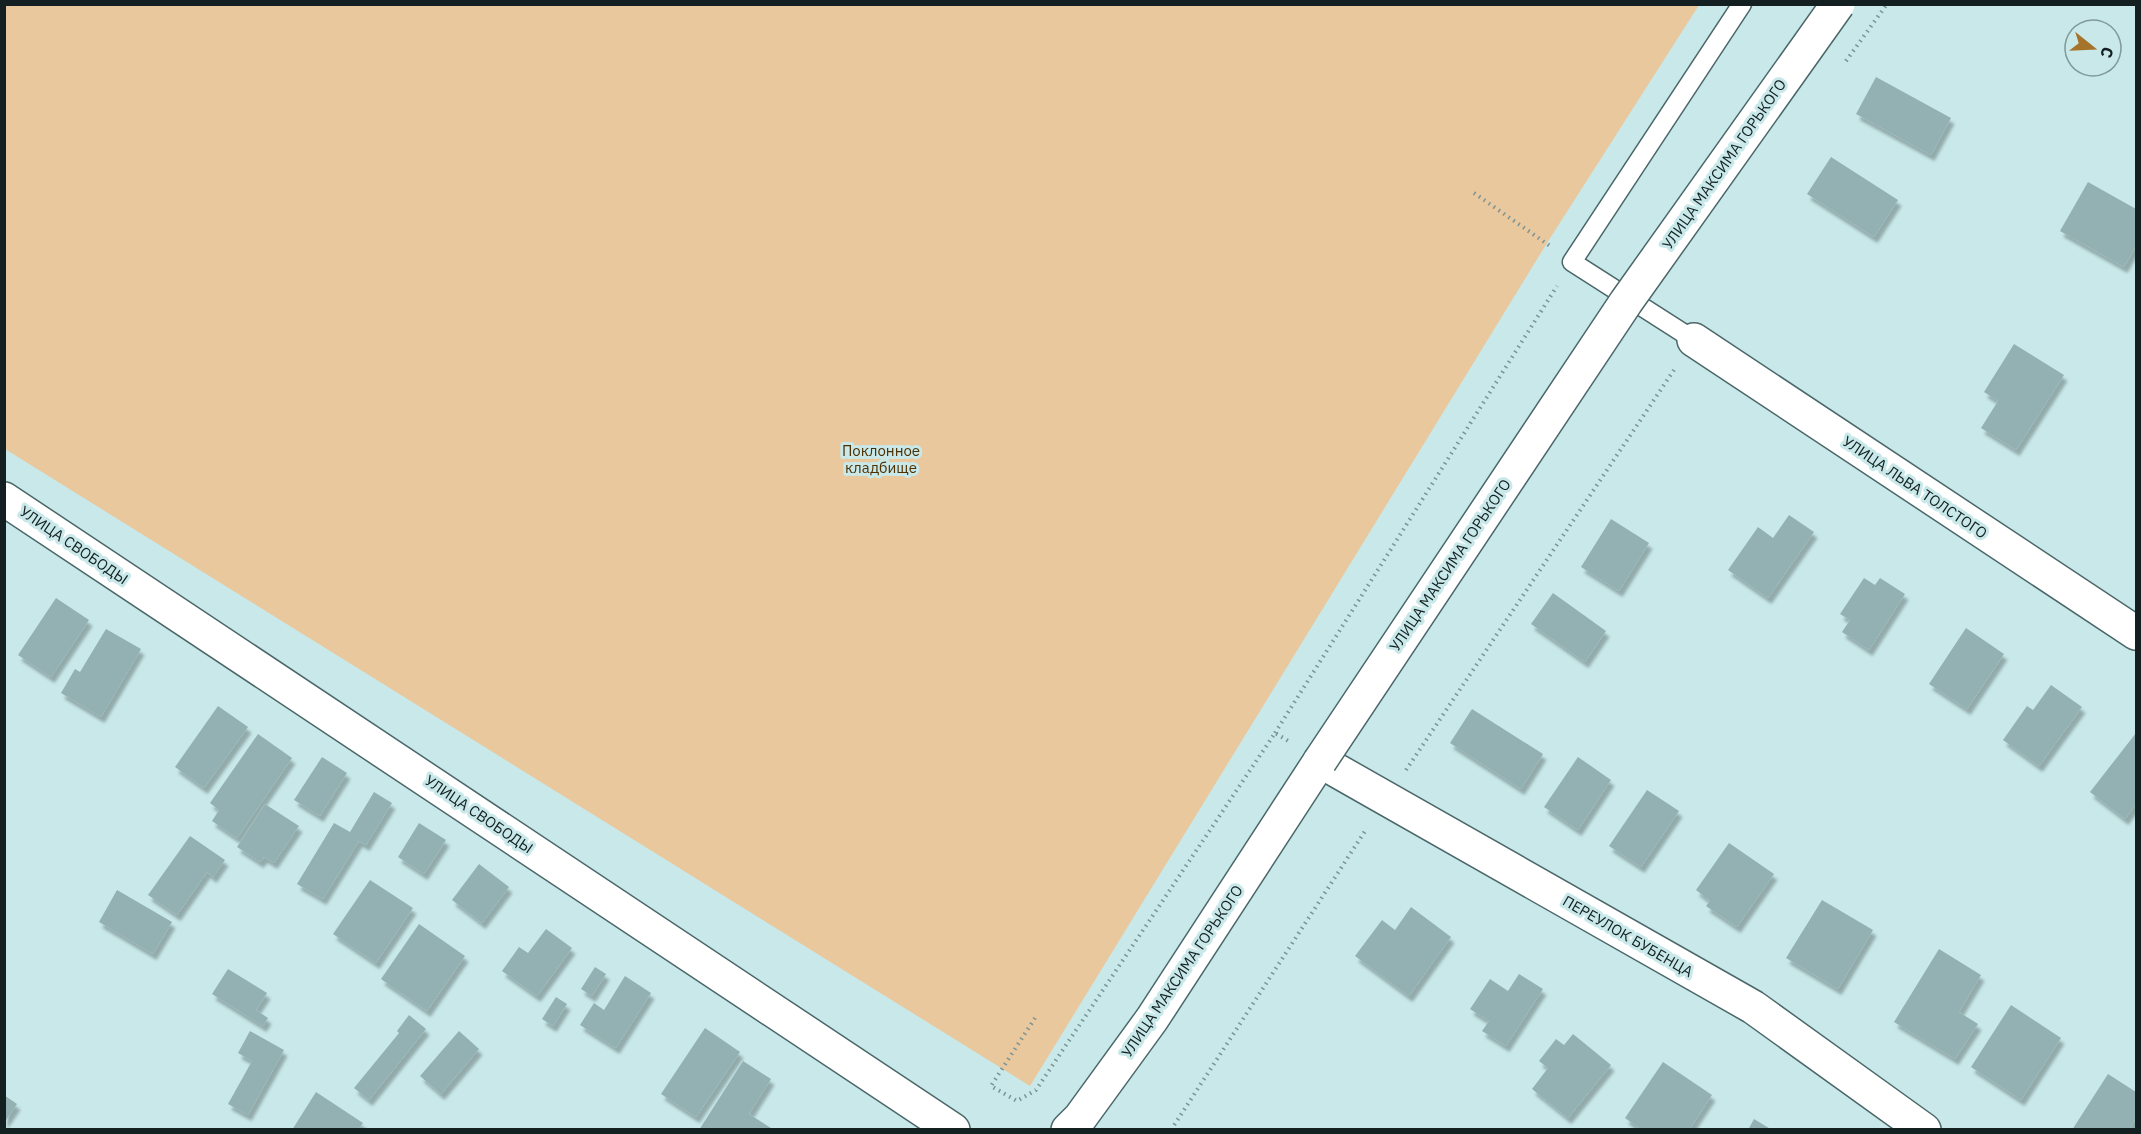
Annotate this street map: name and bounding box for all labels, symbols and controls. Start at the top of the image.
north arrow [2063,18,2123,78]
text: С [2096,45,2118,61]
street label: УЛИЦА МАКСИМА ГОРЬКОГО [1658,75,1790,253]
street label: УЛИЦА ЛЬВА ТОЛСТОГО [1839,432,1991,542]
park label: Поклонное кладбище [842,441,920,477]
street label: УЛИЦА МАКСИМА ГОРЬКОГО [1385,475,1515,655]
street label: УЛИЦА СВОБОДЫ [16,502,132,588]
street label: УЛИЦА СВОБОДЫ [421,771,537,857]
street label: УЛИЦА МАКСИМА ГОРЬКОГО [1117,881,1247,1061]
street label: ПЕРЕУЛОК БУБЕНЦА [1560,891,1697,981]

